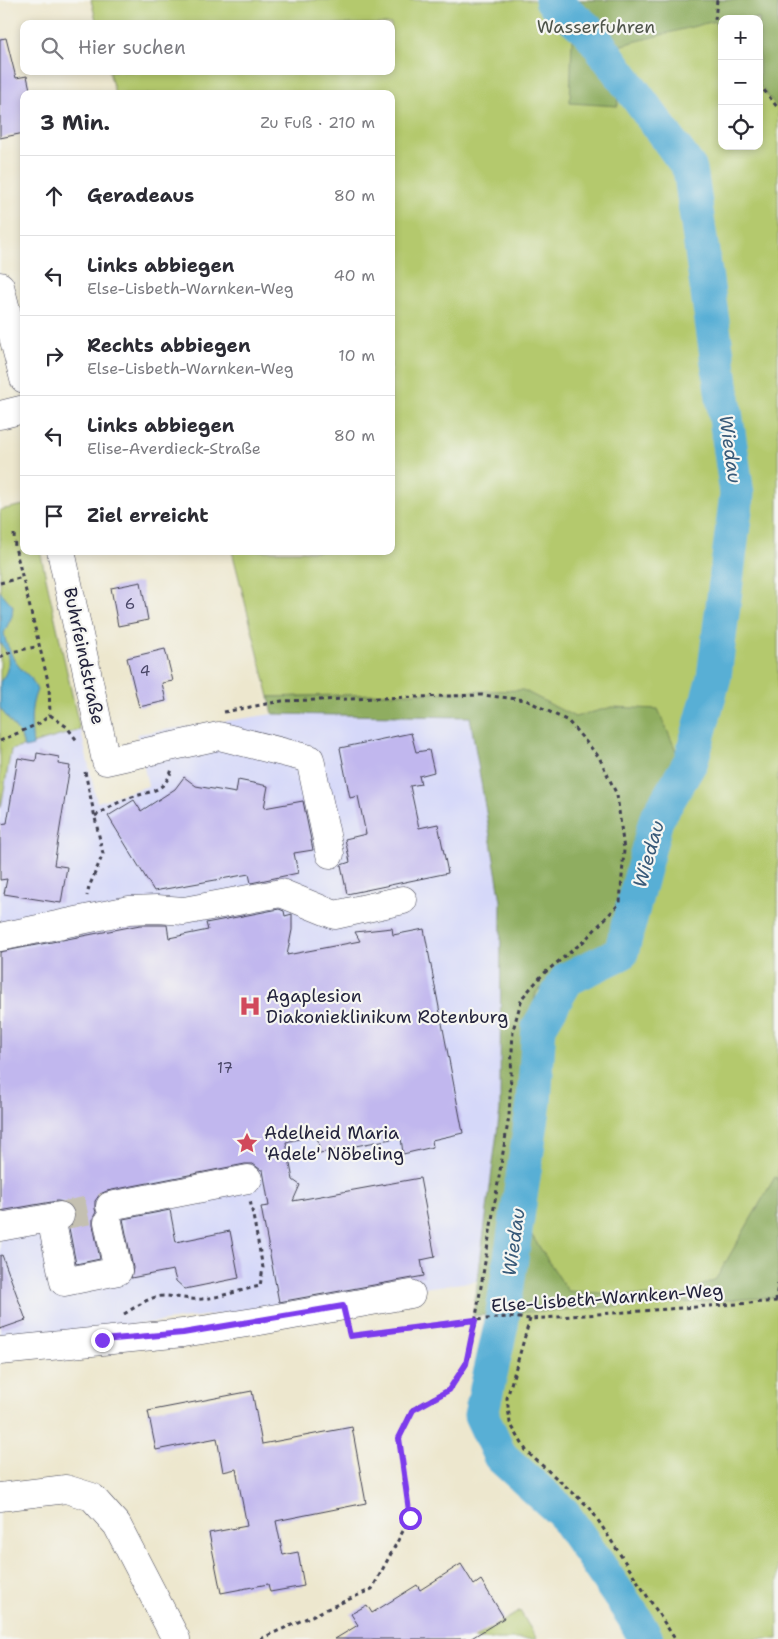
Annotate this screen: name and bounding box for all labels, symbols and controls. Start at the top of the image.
park label: Wasserfuhren [537,15,655,39]
map controls [718,15,763,150]
button: + [718,15,763,60]
search box [20,20,395,75]
icon: search [38,34,66,62]
text: Hier suchen [78,35,186,60]
button: − [718,60,763,105]
button: locate [718,105,763,150]
text: 3 Min. [40,109,110,137]
text: Zu Fuß · 210 m [260,112,375,133]
icon: ahead [40,182,68,210]
text: Geradeaus [87,183,194,208]
text: 80 m [334,185,375,206]
text: Links abbiegen [87,253,234,278]
icon: left [40,262,68,290]
text: 40 m [333,265,375,286]
text: Else-Lisbeth-Warnken-Weg [87,278,294,299]
text: Rechts abbiegen [87,333,251,358]
icon: right [40,342,68,370]
text: 10 m [338,345,375,366]
text: Else-Lisbeth-Warnken-Weg [87,358,294,379]
text: Links abbiegen [87,413,234,438]
water label: Wiedau [713,413,748,485]
icon: left [40,422,68,450]
text: 80 m [334,425,375,446]
text: Elise-Averdieck-Straße [87,438,261,459]
icon: arrive [40,502,68,530]
text: Ziel erreicht [87,503,208,528]
street label: Buhrfeindstraße [58,585,110,727]
house number: 6 [125,594,135,614]
house number: 4 [140,661,150,681]
water label: Wiedau [627,818,670,891]
place label: Agaplesion Diakonieklinikum Rotenburg [266,984,508,1029]
hospital icon: Agaplesion Diakonieklinikum Rotenburg [237,993,263,1019]
house number: 17 [217,1058,233,1078]
place label: Adelheid Maria 'Adele' Nöbeling [264,1121,404,1166]
place icon: Adelheid Maria 'Adele' Nöbeling [234,1130,260,1156]
water label: Wiedau [496,1206,531,1278]
street label: Else-Lisbeth-Warnken-Weg [490,1278,724,1318]
route end [91,1329,114,1352]
route start [399,1507,422,1530]

